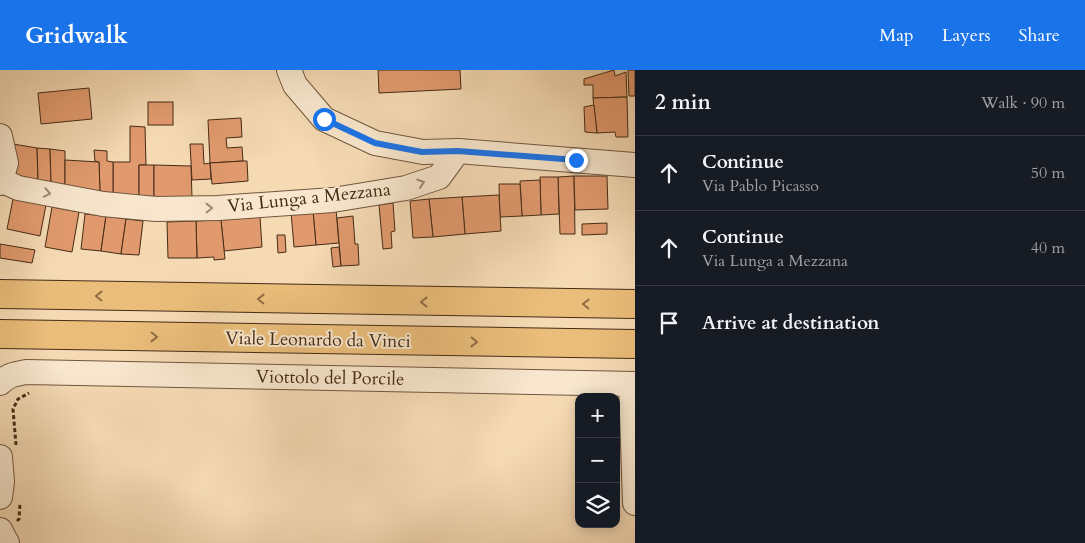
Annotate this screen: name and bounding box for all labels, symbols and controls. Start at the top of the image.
text: Gridwalk [25,19,128,52]
text: Map [879,23,914,48]
text: Layers [942,23,991,48]
text: Share [1019,23,1060,48]
text: 2 min [655,88,711,117]
text: Walk · 90 m [981,92,1065,114]
route start [313,108,336,131]
route end [565,149,588,172]
text: Continue [702,149,784,175]
icon: ahead [655,159,683,187]
text: 50 m [1031,162,1065,184]
text: Via Pablo Picasso [702,175,819,197]
street label: Via Lunga a Mezzana [226,177,392,219]
one-way arrow [417,178,425,188]
one-way arrow [43,188,52,198]
one-way arrow [205,203,213,213]
text: Continue [702,224,784,250]
icon: ahead [655,234,683,262]
text: 40 m [1031,237,1065,259]
text: Via Lunga a Mezzana [702,250,848,272]
one-way arrow [95,291,102,301]
one-way arrow [257,294,265,304]
one-way arrow [420,297,428,307]
one-way arrow [582,299,590,309]
icon: arrive [655,309,683,337]
text: Arrive at destination [702,310,879,336]
street label: Viale Leonardo da Vinci [225,326,411,354]
one-way arrow [150,332,158,342]
one-way arrow [470,337,478,348]
street label: Viottolo del Porcile [256,364,404,392]
map controls [575,393,620,528]
button: + [575,393,620,438]
button: − [575,438,620,483]
button: layers [575,483,620,528]

